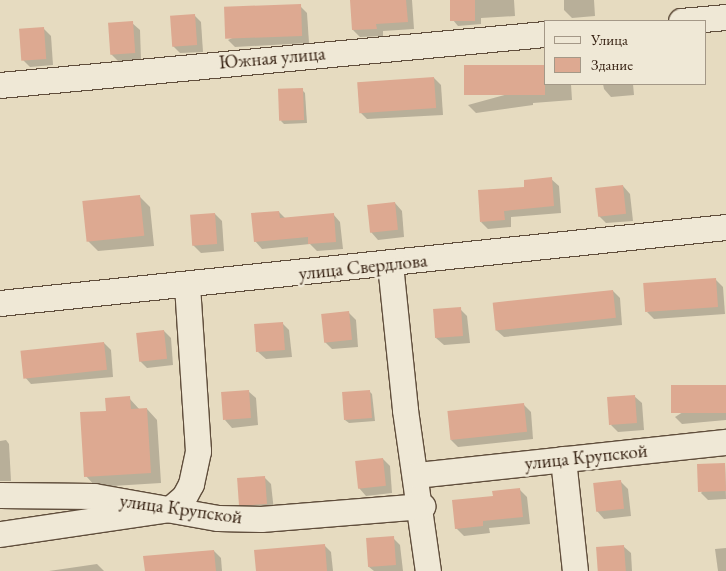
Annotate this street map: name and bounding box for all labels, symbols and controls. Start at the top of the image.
legend [544,20,706,85]
text: Улица [591,30,628,49]
street label: Южная улица [218,42,326,74]
text: Здание [591,55,633,74]
street label: улица Свердлова [297,249,429,285]
street label: улица Крупской [523,439,649,475]
street label: улица Крупской [118,489,244,529]

